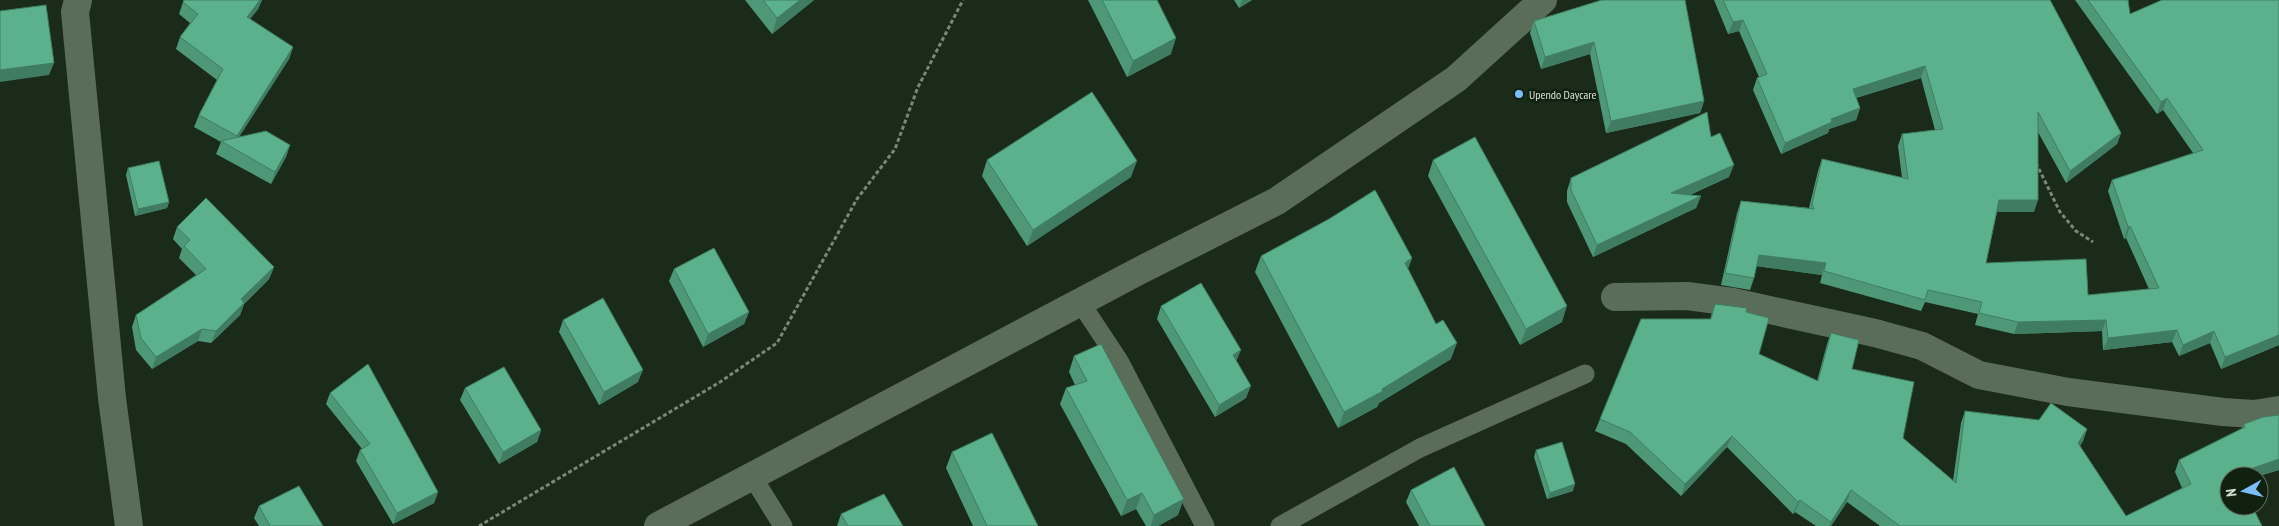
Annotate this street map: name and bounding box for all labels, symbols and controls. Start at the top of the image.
place label: Upendo Daycare [1529,87,1597,102]
marker: Upendo Daycare [1513,88,1525,100]
north arrow [2219,466,2269,516]
text: N [2222,488,2241,498]

